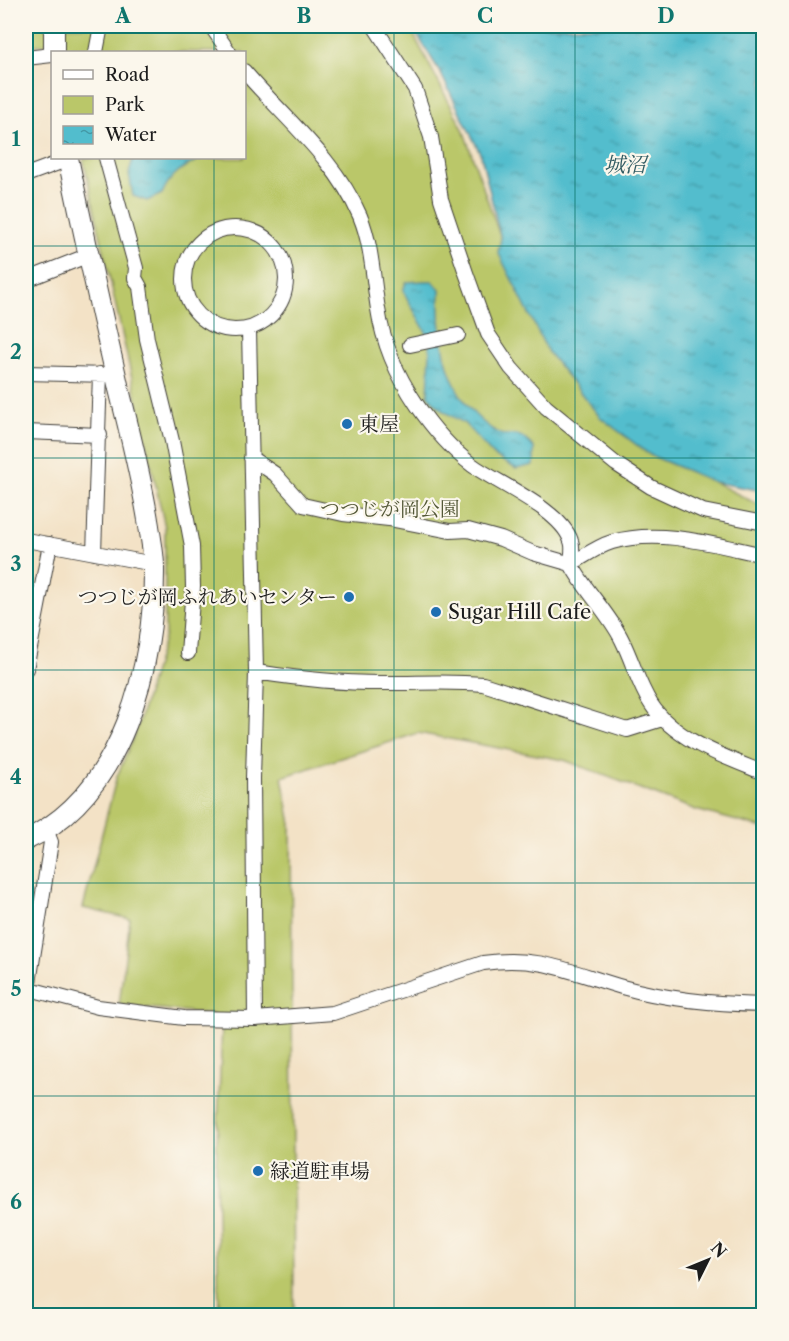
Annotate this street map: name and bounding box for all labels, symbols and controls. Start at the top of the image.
text: A [114,4,131,28]
text: B [297,4,312,28]
text: C [477,4,493,28]
text: D [657,4,675,28]
legend [51,51,246,159]
text: Road [105,64,150,86]
text: Park [105,94,146,116]
text: Water [104,124,157,146]
text: 1 [12,127,21,151]
water label: 城沼 [604,152,649,177]
text: 2 [10,340,22,364]
place label: 東屋 [359,412,399,436]
marker: 東屋 [340,417,354,431]
park label: つつじが岡公園 [320,497,460,521]
text: 3 [10,552,22,576]
place label: つつじが岡ふれあいセンター [78,585,337,609]
marker: つつじが岡ふれあいセンター [342,590,356,604]
place label: Sugar Hill Cafe [448,600,591,624]
marker: Sugar Hill Cafe [429,605,443,619]
text: 4 [10,765,22,789]
text: 5 [10,977,22,1001]
place label: 緑道駐車場 [270,1159,370,1183]
marker: 緑道駐車場 [251,1164,265,1178]
text: 6 [10,1190,22,1214]
north arrow [678,1230,738,1290]
text: N [707,1238,731,1262]

